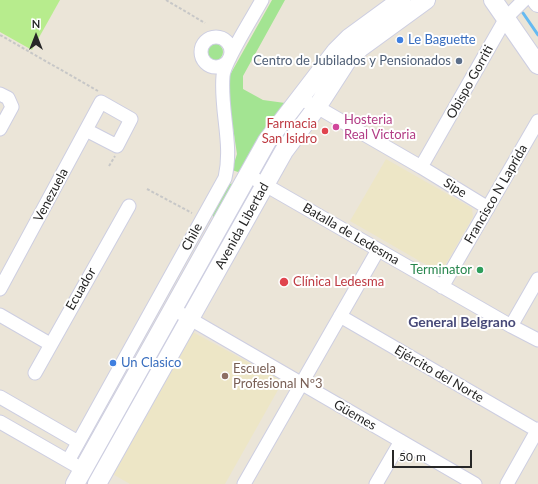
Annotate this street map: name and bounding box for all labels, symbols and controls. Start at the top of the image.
north arrow [16,16,56,56]
text: N [32,17,40,30]
place label: Le Baguette [408,32,476,48]
marker: Le Baguette [395,35,405,45]
street label: Obispo Gorriti [443,42,497,122]
place label: Centro de Jubilados y Pensionados [253,53,451,69]
marker: Centro de Jubilados y Pensionados [454,56,464,66]
place label: Hosteria Real Victoria [344,112,416,143]
place label: Farmacia San Isidro [262,116,317,147]
marker: Hosteria Real Victoria [331,122,341,132]
marker: Farmacia San Isidro [320,126,330,136]
street label: Francisco N Laprida [461,142,531,246]
street label: Venezuela [30,166,72,224]
street label: Sipe [441,175,469,201]
street label: Avenida Libertad [212,180,272,272]
street label: Batalla de Ledesma [300,200,402,268]
street label: Chile [178,221,206,253]
place label: Terminator [410,262,472,278]
street label: Ecuador [63,265,99,313]
marker: Terminator [475,265,485,275]
place label: Clínica Ledesma [293,274,384,290]
marker: Clínica Ledesma [278,276,290,288]
district label: General Belgrano [408,314,516,330]
street label: Ejército del Norte [392,342,486,406]
place label: Un Clasico [121,355,181,371]
marker: Un Clasico [108,358,118,368]
place label: Escuela Profesional Nº3 [233,361,323,392]
marker: Escuela Profesional Nº3 [220,371,230,381]
street label: Güemes [331,397,379,433]
scale bar [394,442,474,468]
text: 50 m [399,449,426,464]

